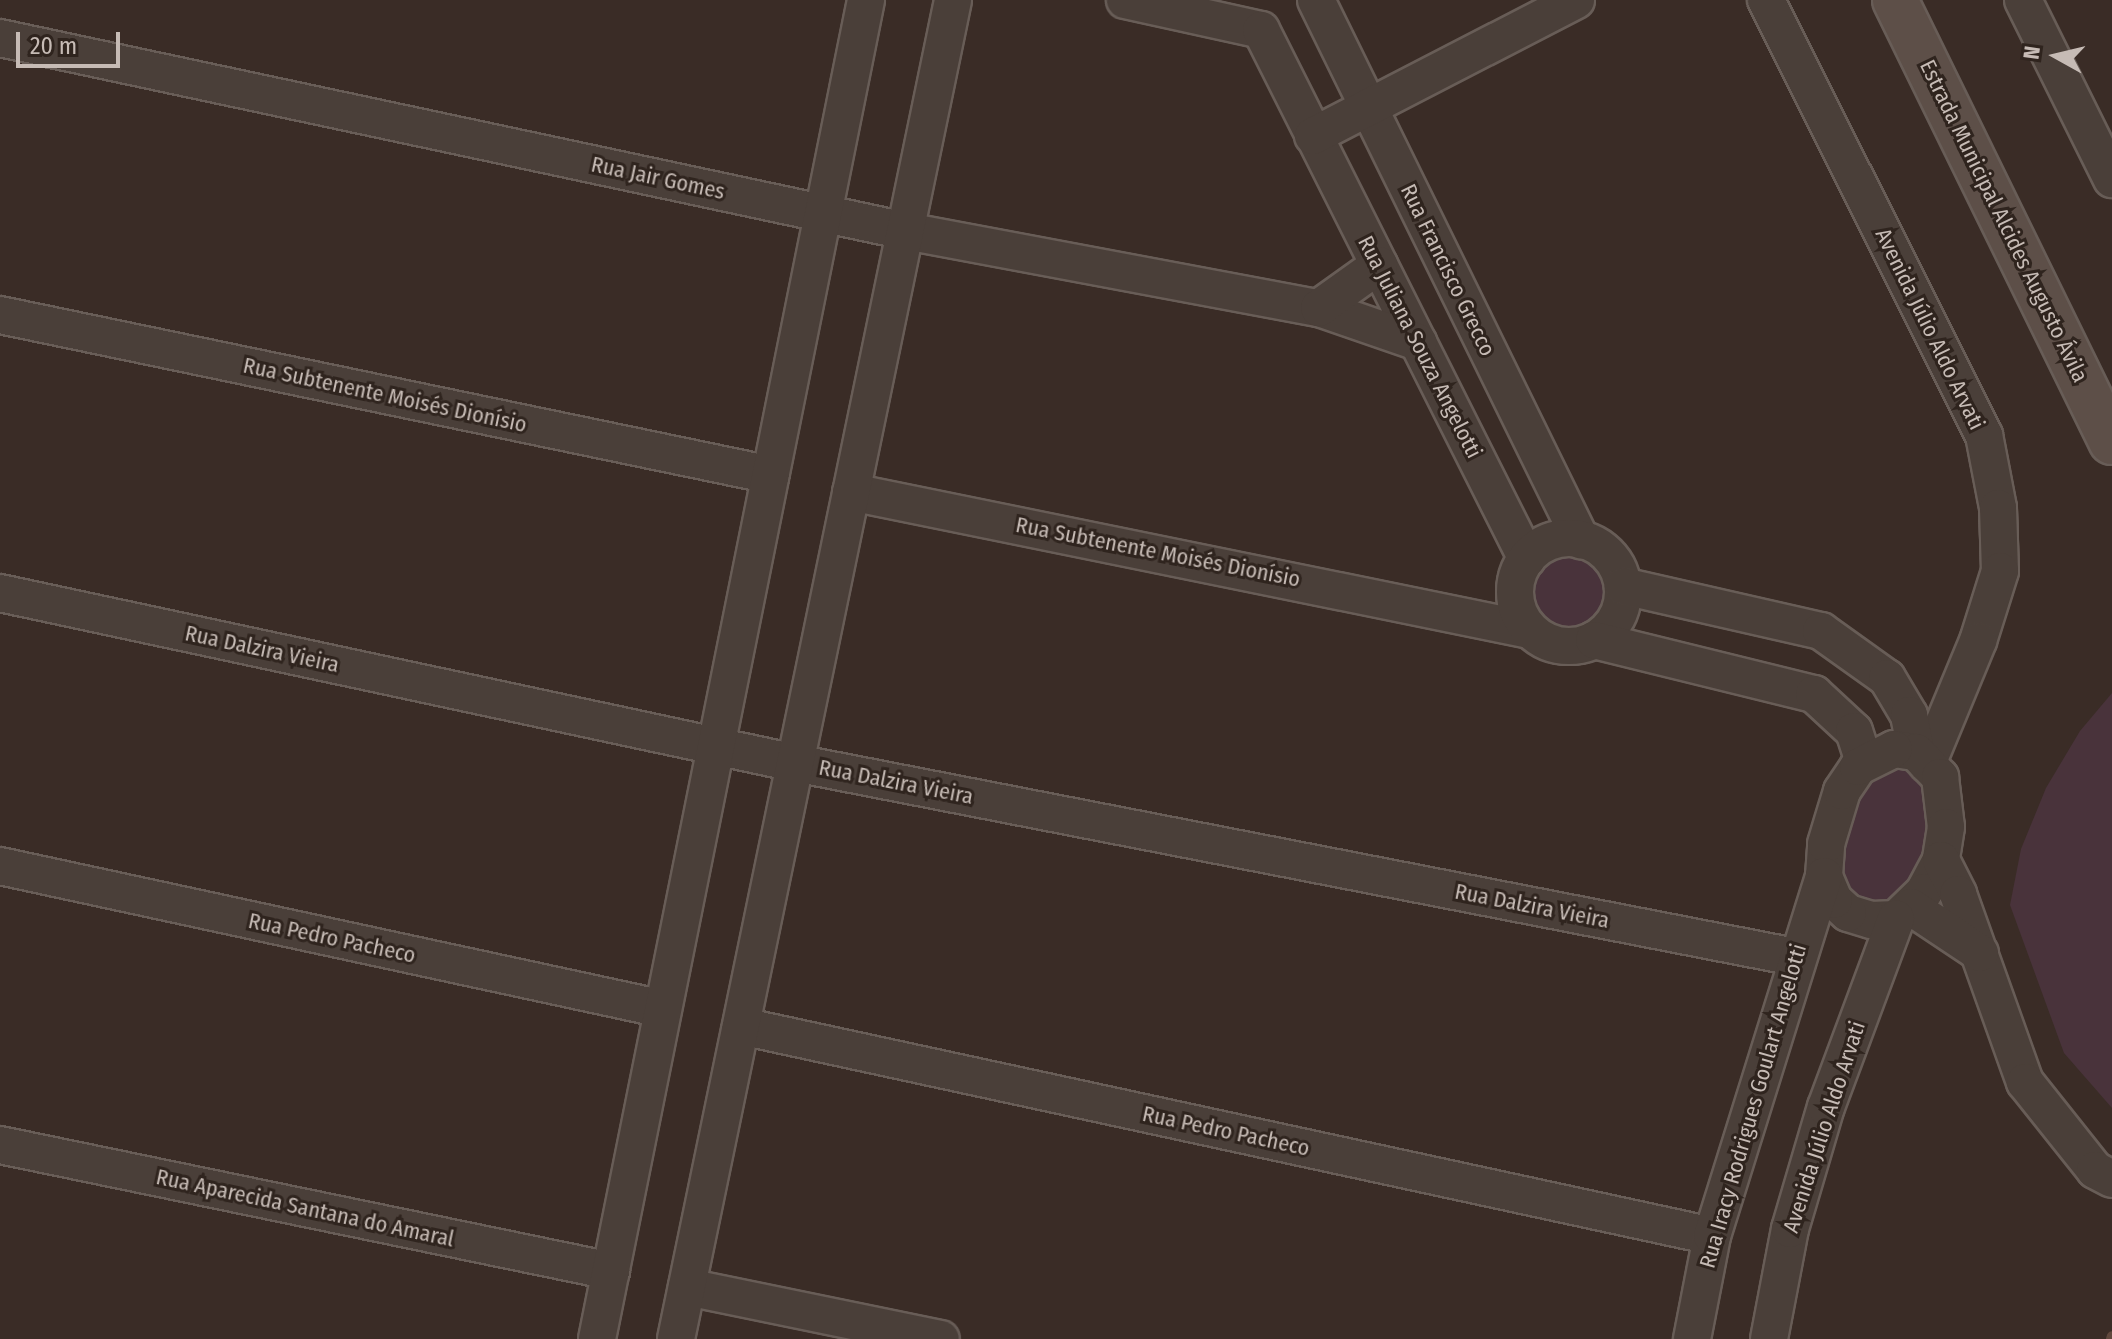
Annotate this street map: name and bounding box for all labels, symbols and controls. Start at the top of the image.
scale bar [20,16,124,66]
north arrow [2016,16,2096,96]
text: 20 m [30,32,77,60]
text: N [2017,44,2046,61]
street label: Estrada Municipal Alcides Augusto Ávila [1914,56,2094,386]
street label: Rua Jair Gomes [589,151,727,205]
street label: Rua Francisco Grecco [1395,180,1501,360]
street label: Avenida Júlio Aldo Arvati [1870,224,1990,434]
street label: Rua Juliana Souza Angelotti [1352,231,1488,463]
street label: Rua Subtenente Moisés Dionísio [241,352,529,438]
street label: Rua Subtenente Moisés Dionísio [1013,511,1303,593]
street label: Rua Dalzira Vieira [183,620,341,678]
street label: Rua Dalzira Vieira [817,754,975,810]
street label: Rua Dalzira Vieira [1453,878,1611,934]
street label: Rua Pedro Pacheco [246,907,418,969]
street label: Rua Iracy Rodrigues Goulart Angelotti [1694,941,1812,1271]
street label: Avenida Júlio Aldo Arvati [1777,1018,1871,1236]
street label: Rua Pedro Pacheco [1140,1100,1312,1162]
street label: Rua Aparecida Santana do Amaral [154,1164,456,1252]

